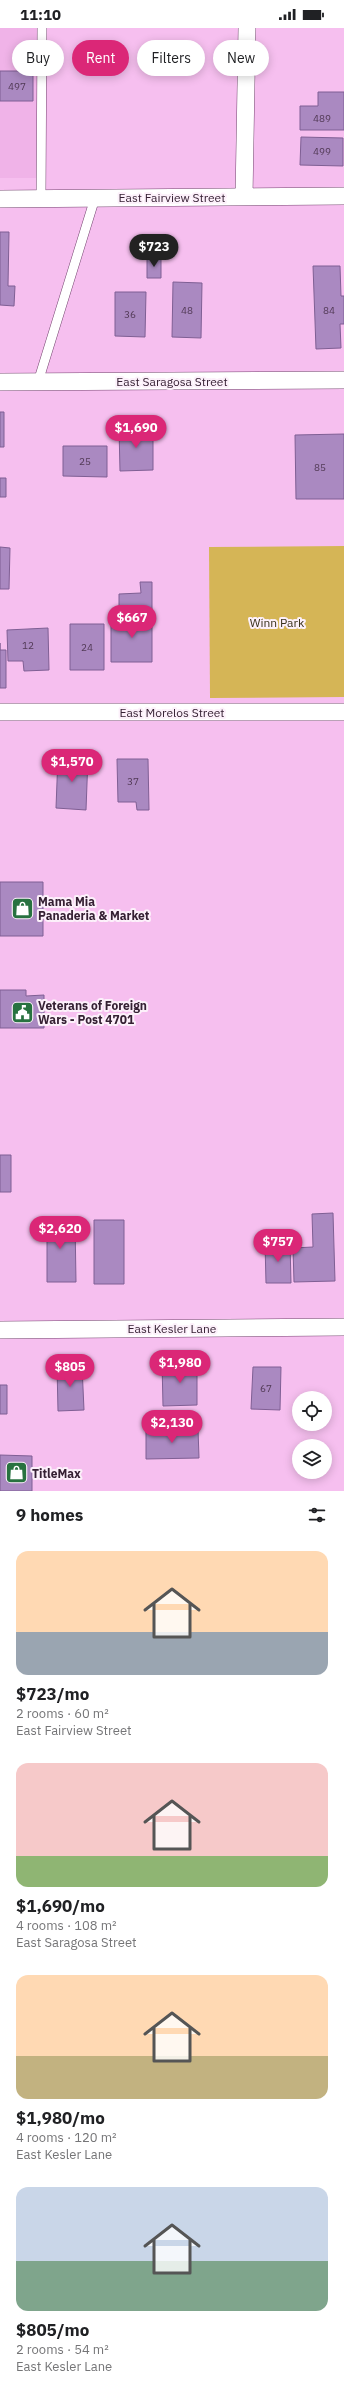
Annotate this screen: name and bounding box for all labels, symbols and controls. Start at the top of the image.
text: 11:10 [20,5,61,24]
chip: Buy [12,40,64,76]
chip: Rent [72,40,129,76]
chip: Filters [137,40,205,76]
chip: New [213,40,269,76]
house number: 497 [8,80,26,93]
house number: 489 [313,112,331,125]
house number: 499 [313,145,331,158]
street label: East Fairview Street [119,190,225,205]
pin: $723 [130,234,178,268]
text: $723 [138,238,170,255]
house number: 48 [181,304,193,317]
house number: 84 [323,304,335,317]
house number: 36 [124,308,136,321]
street label: East Saragosa Street [116,374,228,389]
pin: $1,690 [103,415,169,449]
text: $1,690 [114,419,158,436]
house number: 25 [79,455,91,468]
house number: 85 [314,461,326,474]
pin: $667 [108,605,156,639]
text: $667 [116,609,148,626]
park label: Winn Park [250,615,305,630]
house number: 12 [22,639,34,652]
house number: 24 [81,641,93,654]
street label: East Morelos Street [119,705,225,720]
pin: $1,570 [39,749,105,783]
text: $1,570 [50,753,94,770]
house number: 37 [127,775,139,788]
place label: Mama Mia Panaderia & Market [38,894,150,923]
shop icon: Mama Mia Panaderia & Market [10,895,36,921]
place label: Veterans of Foreign Wars - Post 4701 [38,998,147,1027]
public building icon: Veterans of Foreign Wars - Post 4701 [9,999,35,1025]
pin: $2,620 [27,1216,93,1250]
text: $2,620 [38,1220,82,1237]
pin: $757 [254,1229,302,1263]
text: $757 [262,1233,294,1250]
street label: East Kesler Lane [128,1321,217,1336]
pin: $1,980 [147,1350,213,1384]
pin: $805 [46,1354,94,1388]
text: $1,980 [158,1354,202,1371]
text: $805 [54,1358,86,1375]
house number: 67 [260,1382,272,1395]
map controls [292,1391,332,1479]
button: locate [292,1391,332,1431]
pin: $2,130 [139,1410,205,1444]
text: $2,130 [150,1414,194,1431]
button: layers [292,1439,332,1479]
shop icon: TitleMax [3,1460,29,1486]
place label: TitleMax [32,1466,81,1481]
text: 9 homes [16,1504,83,1526]
icon: filters [306,1504,328,1526]
icon: home [136,1577,208,1649]
text: $723/mo [16,1683,89,1705]
text: 2 rooms · 60 m² [16,1705,109,1722]
text: East Fairview Street [16,1722,132,1739]
icon: home [136,1789,208,1861]
text: $1,690/mo [16,1895,105,1917]
text: 4 rooms · 108 m² [16,1917,117,1934]
text: East Saragosa Street [16,1934,137,1951]
icon: home [136,2001,208,2073]
text: $1,980/mo [16,2107,105,2129]
text: 4 rooms · 120 m² [16,2129,117,2146]
text: East Kesler Lane [16,2146,112,2163]
icon: home [136,2213,208,2285]
text: $805/mo [16,2319,89,2341]
text: 2 rooms · 54 m² [16,2341,109,2358]
text: East Kesler Lane [16,2358,112,2375]

